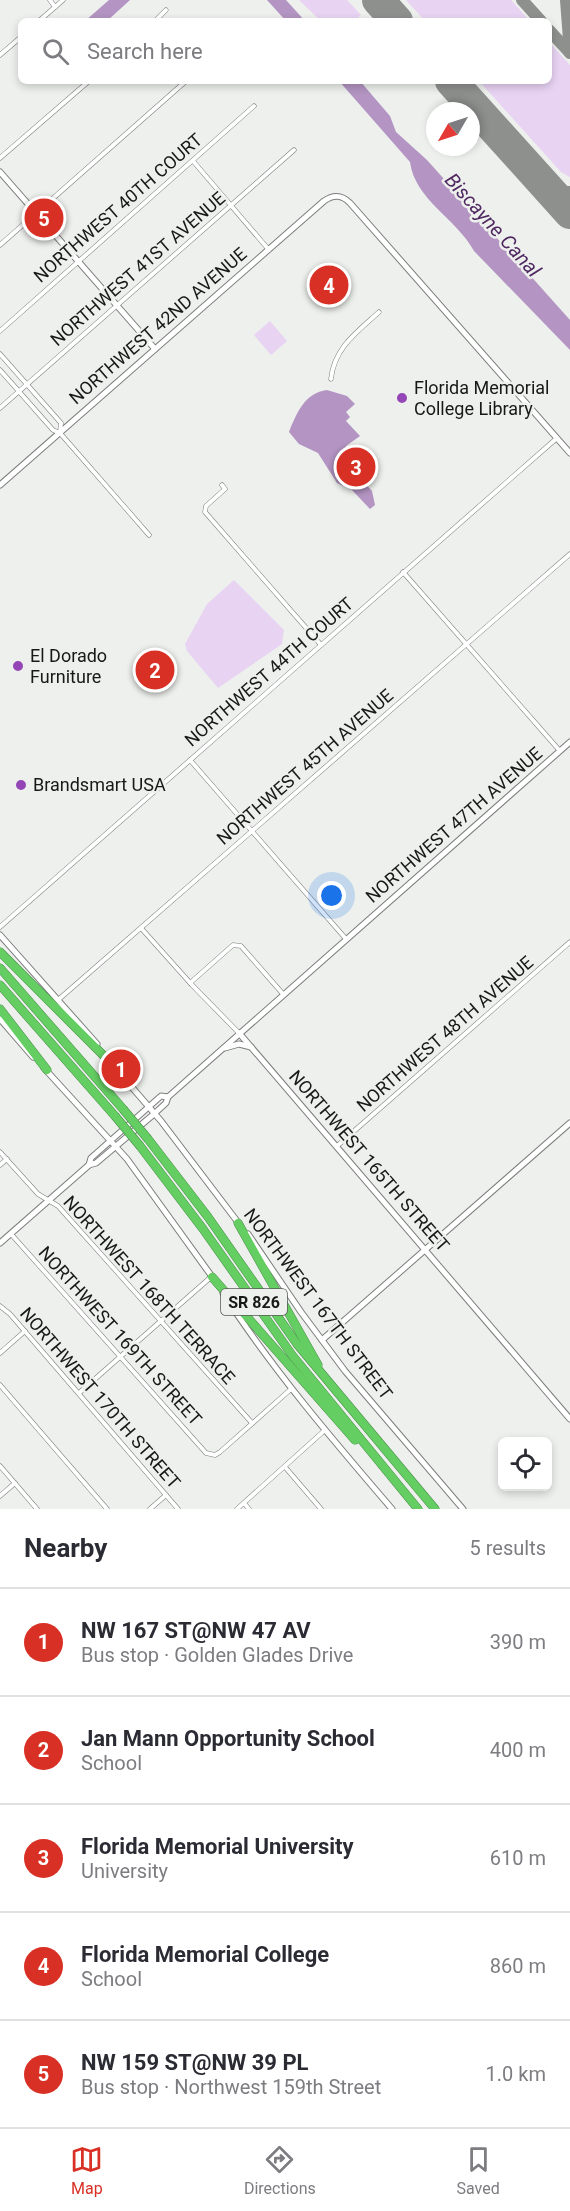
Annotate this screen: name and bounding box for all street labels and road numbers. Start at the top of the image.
street label: NORTHWEST 40TH COURT [29,129,206,286]
street label: NORTHWEST 41ST AVENUE [46,187,229,350]
street label: NORTHWEST 42ND AVENUE [65,243,250,408]
street label: NORTHWEST 44TH COURT [180,593,357,750]
street label: NORTHWEST 45TH AVENUE [212,684,397,849]
street label: NORTHWEST 47TH AVENUE [361,742,546,907]
street label: NORTHWEST 48TH AVENUE [352,951,537,1116]
street label: NORTHWEST 165TH STREET [285,1066,454,1256]
street label: NORTHWEST 168TH TERRACE [59,1191,239,1388]
street label: NORTHWEST 167TH STREET [240,1204,397,1403]
street label: NORTHWEST 169TH STREET [35,1242,206,1430]
road number: SR 826 [221,1289,287,1315]
street label: NORTHWEST 170TH STREET [16,1303,185,1493]

